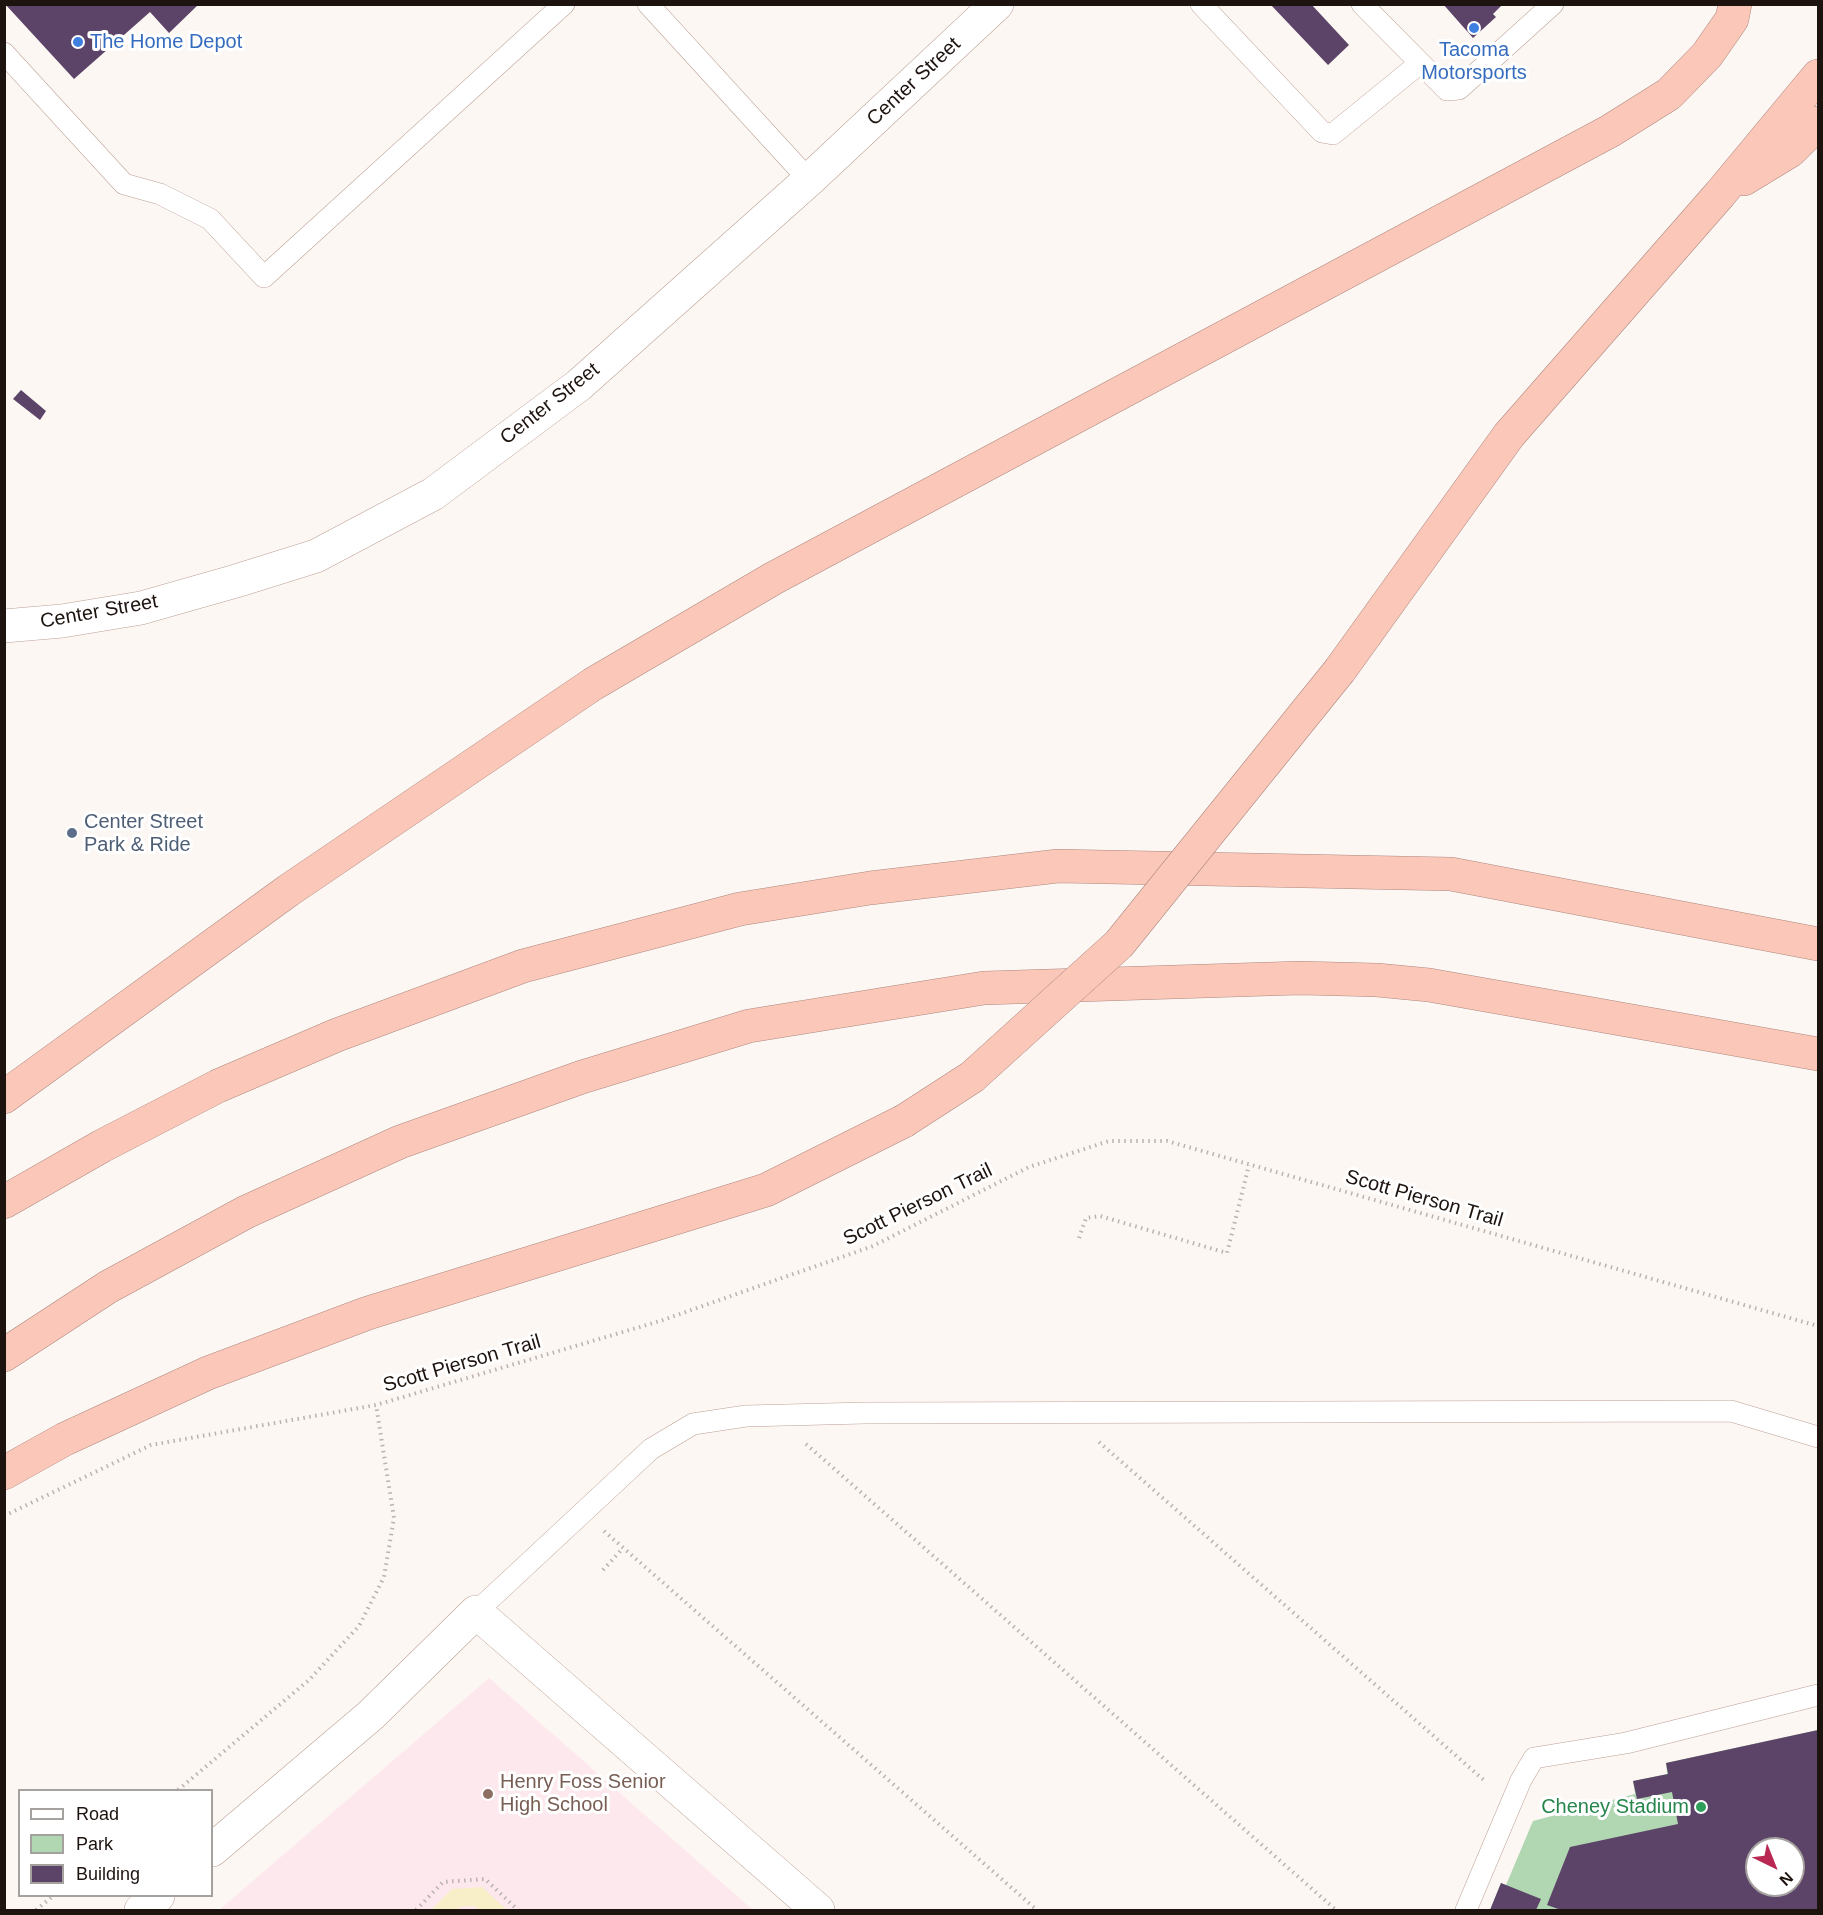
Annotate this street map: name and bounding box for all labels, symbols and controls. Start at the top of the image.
marker: Tacoma Motorsports [1467,21,1481,35]
place label: The Home Depot [90,30,242,54]
street label: Center Street [862,33,966,131]
marker: The Home Depot [71,35,85,49]
place label: Tacoma Motorsports [1421,38,1527,85]
street label: Center Street [496,358,604,450]
street label: Center Street [38,590,160,634]
place label: Center Street Park & Ride [84,810,203,857]
marker: Center Street Park & Ride [65,826,79,840]
street label: Scott Pierson Trail [840,1159,996,1251]
street label: Scott Pierson Trail [1343,1165,1505,1233]
street label: Scott Pierson Trail [381,1330,543,1398]
place label: Henry Foss Senior High School [500,1770,666,1817]
marker: Henry Foss Senior High School [481,1787,495,1801]
legend [18,1789,213,1897]
place label: Cheney Stadium [1541,1795,1689,1819]
marker: Cheney Stadium [1694,1800,1708,1814]
text: Road [76,1804,119,1824]
text: Park [76,1834,113,1854]
north arrow [1745,1837,1805,1897]
text: Building [76,1864,140,1884]
text: N [1776,1869,1796,1889]

